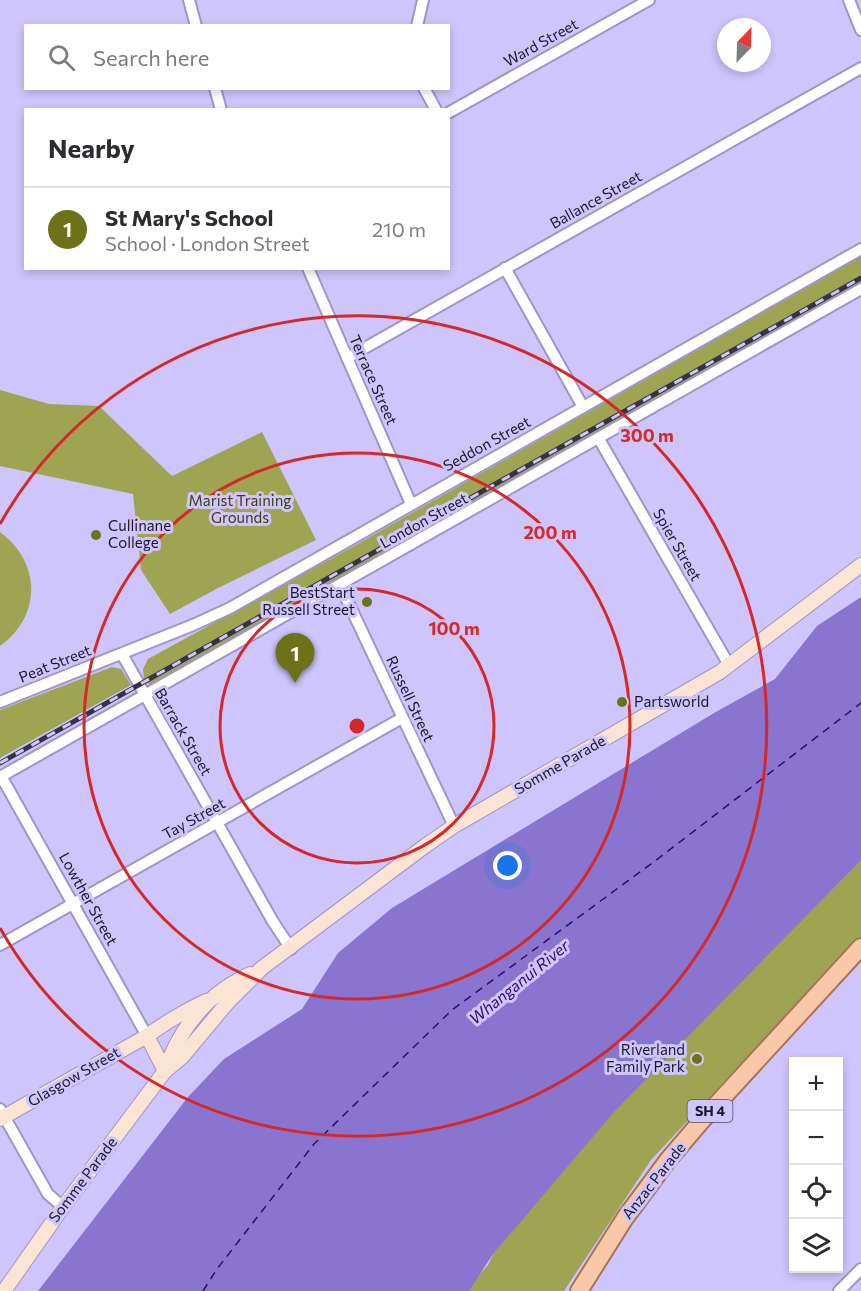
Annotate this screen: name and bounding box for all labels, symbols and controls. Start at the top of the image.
street label: Ward Street [500,14,581,70]
north arrow [717,18,771,72]
search box [24,24,450,90]
icon: search [45,41,78,74]
text: Search here [93,44,209,71]
text: Nearby [48,132,135,163]
street label: Ballance Street [546,166,645,232]
text: St Mary's School [105,204,274,231]
text: 1 [63,217,72,241]
text: 210 m [372,217,426,241]
text: School · London Street [105,231,310,255]
street label: Terrace Street [346,332,402,427]
street label: Seddon Street [440,412,533,474]
text: 300 m [620,424,674,446]
street label: London Street [376,489,471,552]
park label: Marist Training Grounds [189,491,291,526]
street label: Spier Street [650,505,706,584]
place label: Cullinane College [108,516,171,551]
text: 200 m [523,521,577,543]
marker: Cullinane College [89,528,103,542]
place label: BestStart Russell Street [262,583,355,618]
marker: BestStart Russell Street [360,595,374,609]
text: 100 m [428,617,480,639]
pin: 1 [276,634,314,683]
street label: Peat Street [16,640,93,686]
street label: Russell Street [383,653,439,744]
street label: Barrack Street [152,685,216,778]
place label: Partsworld [634,692,709,710]
marker: Partsworld [615,695,629,709]
centre of rings [347,716,367,736]
street label: Somme Parade [511,731,608,797]
street label: Tay Street [159,794,228,843]
street label: Lowther Street [56,849,122,948]
your location [493,851,522,880]
water label: Whanganui River [465,935,573,1028]
place label: Riverland Family Park [606,1040,685,1075]
street label: Glasgow Street [24,1042,123,1110]
marker: Riverland Family Park [690,1052,704,1066]
map controls [789,1057,843,1273]
button: + [789,1057,843,1111]
road number: SH 4 [688,1100,732,1122]
button: − [789,1111,843,1165]
street label: Somme Parade [44,1133,120,1226]
street label: Anzac Parade [618,1139,689,1222]
button: locate [789,1165,843,1219]
button: layers [789,1219,843,1273]

